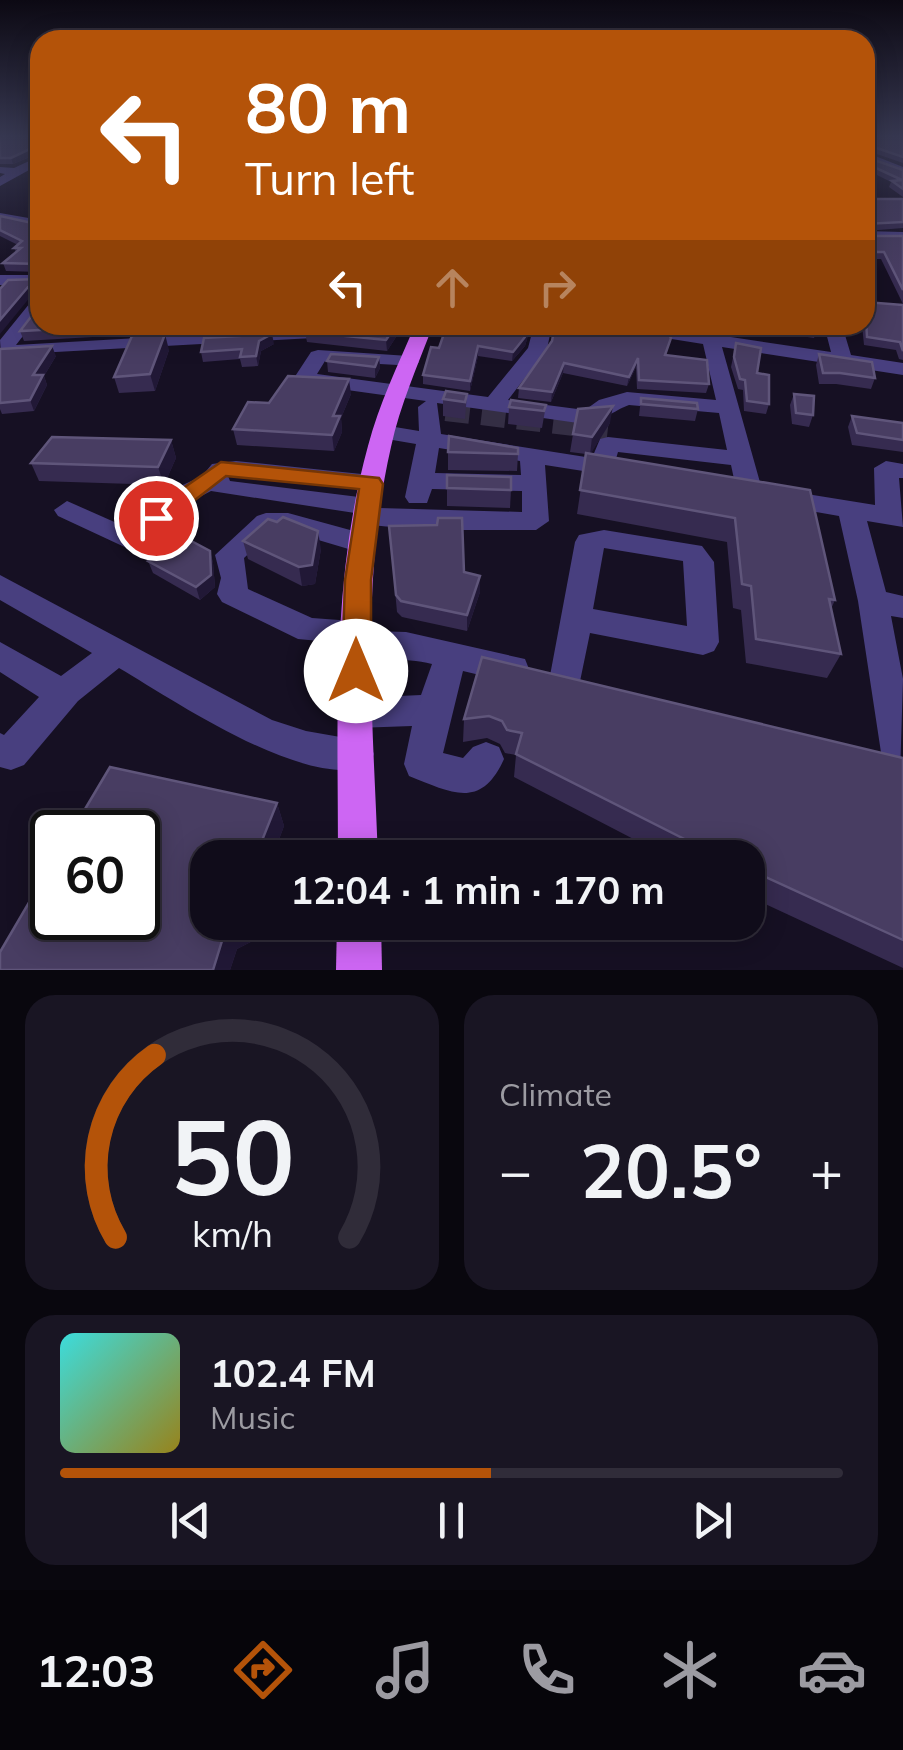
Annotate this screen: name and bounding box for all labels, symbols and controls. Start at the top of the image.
text: 80 m [245,63,411,151]
icon: left [80,70,210,200]
text: Turn left [245,150,414,206]
icon: left [320,260,375,315]
icon: ahead [425,260,480,315]
icon: right [530,260,585,315]
pin [114,476,199,561]
icon: arrive [129,491,184,546]
position arrow [304,619,408,723]
speed limit sign: 60 [30,810,160,940]
text: 12:04 · 1 min · 170 m [290,866,665,914]
text: Climate [499,1074,612,1114]
text: 50 [170,1090,294,1221]
text: 20.5° [580,1123,762,1217]
text: − [499,1136,532,1205]
text: + [810,1136,843,1205]
text: km/h [192,1211,272,1256]
text: 102.4 FM [210,1349,376,1397]
text: Music [210,1397,295,1437]
icon: previous [163,1493,218,1548]
icon: pause [424,1493,479,1548]
icon: next [685,1493,740,1548]
icon: directions [228,1635,298,1705]
icon: music [370,1635,440,1705]
icon: phone [512,1635,582,1705]
icon: climate [655,1635,725,1705]
icon: car [797,1635,867,1705]
text: 12:03 [36,1642,155,1698]

